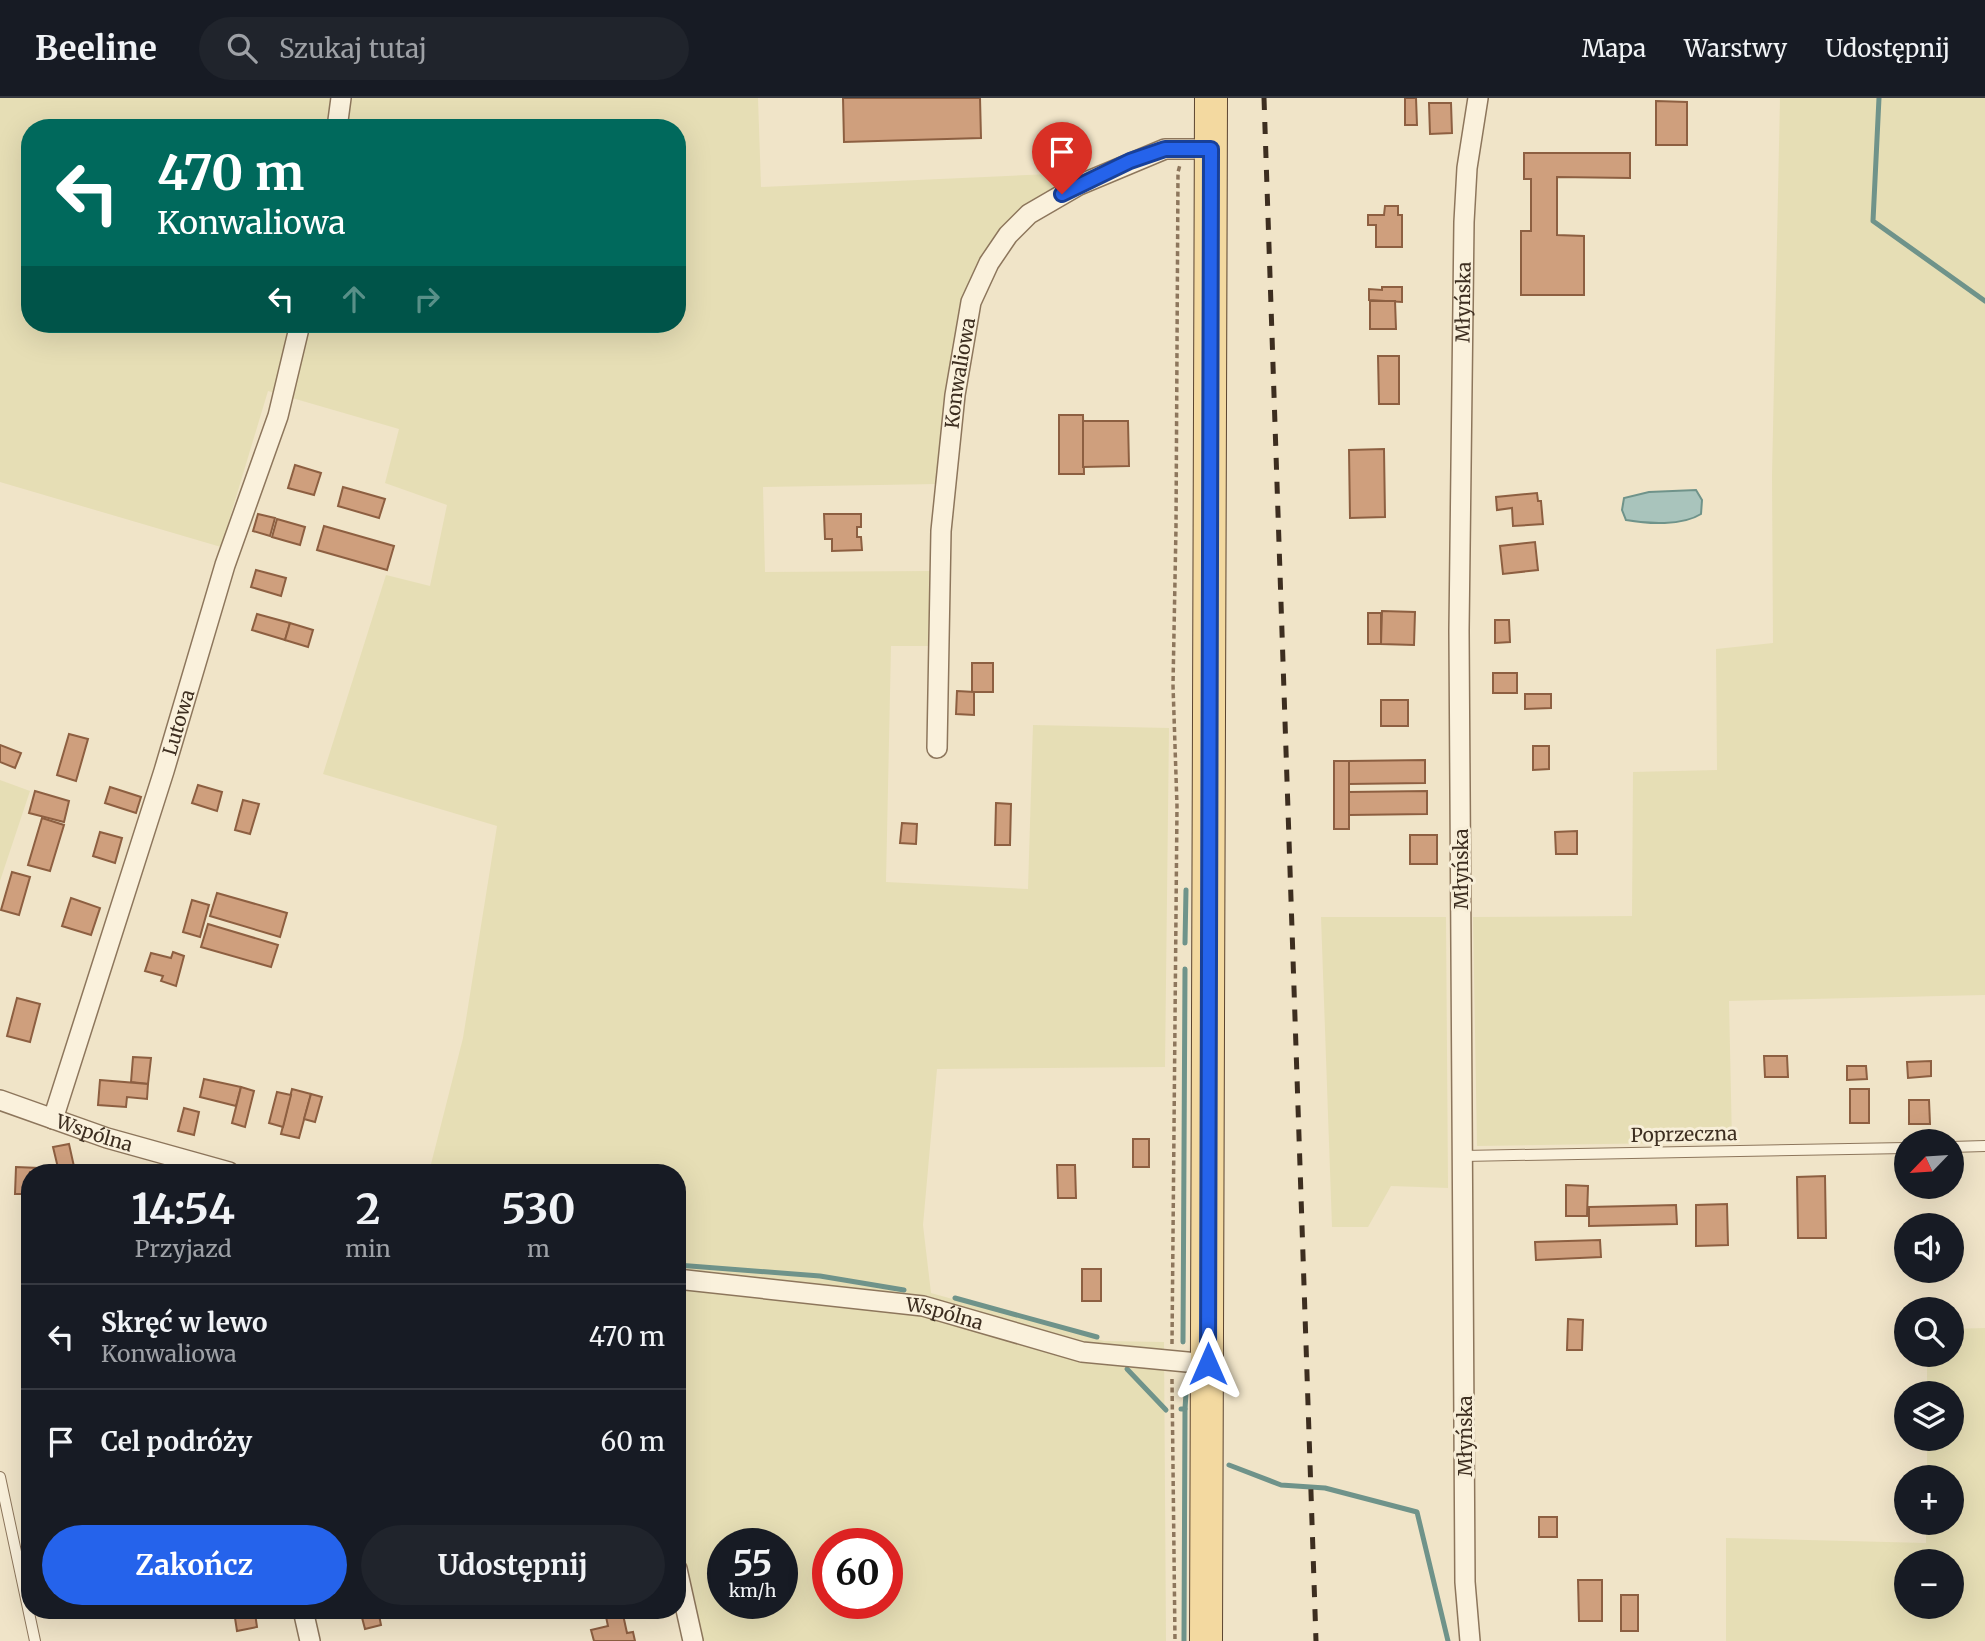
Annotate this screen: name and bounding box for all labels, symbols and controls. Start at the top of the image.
search box [199,17,689,80]
text: Beeline [35,28,157,69]
icon: search [223,29,261,67]
text: Szukaj tutaj [279,32,427,65]
text: Mapa [1582,33,1646,64]
text: Warstwy [1684,33,1787,64]
text: Udostępnij [1825,33,1950,64]
pin [1032,122,1092,194]
icon: arrive [1043,133,1081,171]
text: 470 m [157,142,304,203]
icon: left [42,147,133,238]
text: Konwaliowa [157,203,346,243]
street label: Młyńska [1451,262,1476,343]
icon: left [262,280,300,318]
icon: ahead [335,280,373,318]
icon: right [408,280,446,318]
street label: Konwaliowa [940,316,980,430]
street label: Lutowa [157,687,200,758]
street label: Młyńska [1449,829,1473,909]
street label: Wspólna [52,1109,135,1157]
street label: Poprzeczna [1631,1121,1737,1147]
north arrow [1894,1129,1964,1199]
map controls [1894,1129,1964,1619]
text: 14:54 [131,1183,235,1235]
text: 2 [356,1183,380,1235]
text: 530 [501,1183,576,1235]
button: sound [1894,1213,1964,1283]
text: Przyjazd [135,1234,232,1263]
text: min [345,1234,391,1263]
text: m [527,1234,550,1263]
street label: Wspólna [904,1292,986,1335]
button: search [1894,1297,1964,1367]
text: Skręć w lewo [101,1306,268,1339]
icon: left [42,1318,80,1356]
text: 470 m [589,1320,665,1353]
position arrow [1171,1327,1245,1401]
text: Konwaliowa [101,1339,237,1368]
button: layers [1894,1381,1964,1451]
street label: Młyńska [1453,1396,1477,1476]
icon: arrive [42,1423,80,1461]
text: Cel podróży [101,1425,252,1458]
text: 60 m [601,1425,665,1458]
button: + [1894,1465,1964,1535]
button: Zakończ [42,1525,347,1605]
button: Udostępnij [361,1525,665,1605]
speed limit sign: 60 [812,1528,903,1619]
text: 55 [733,1542,772,1586]
button: − [1894,1549,1964,1619]
text: km/h [729,1579,776,1602]

